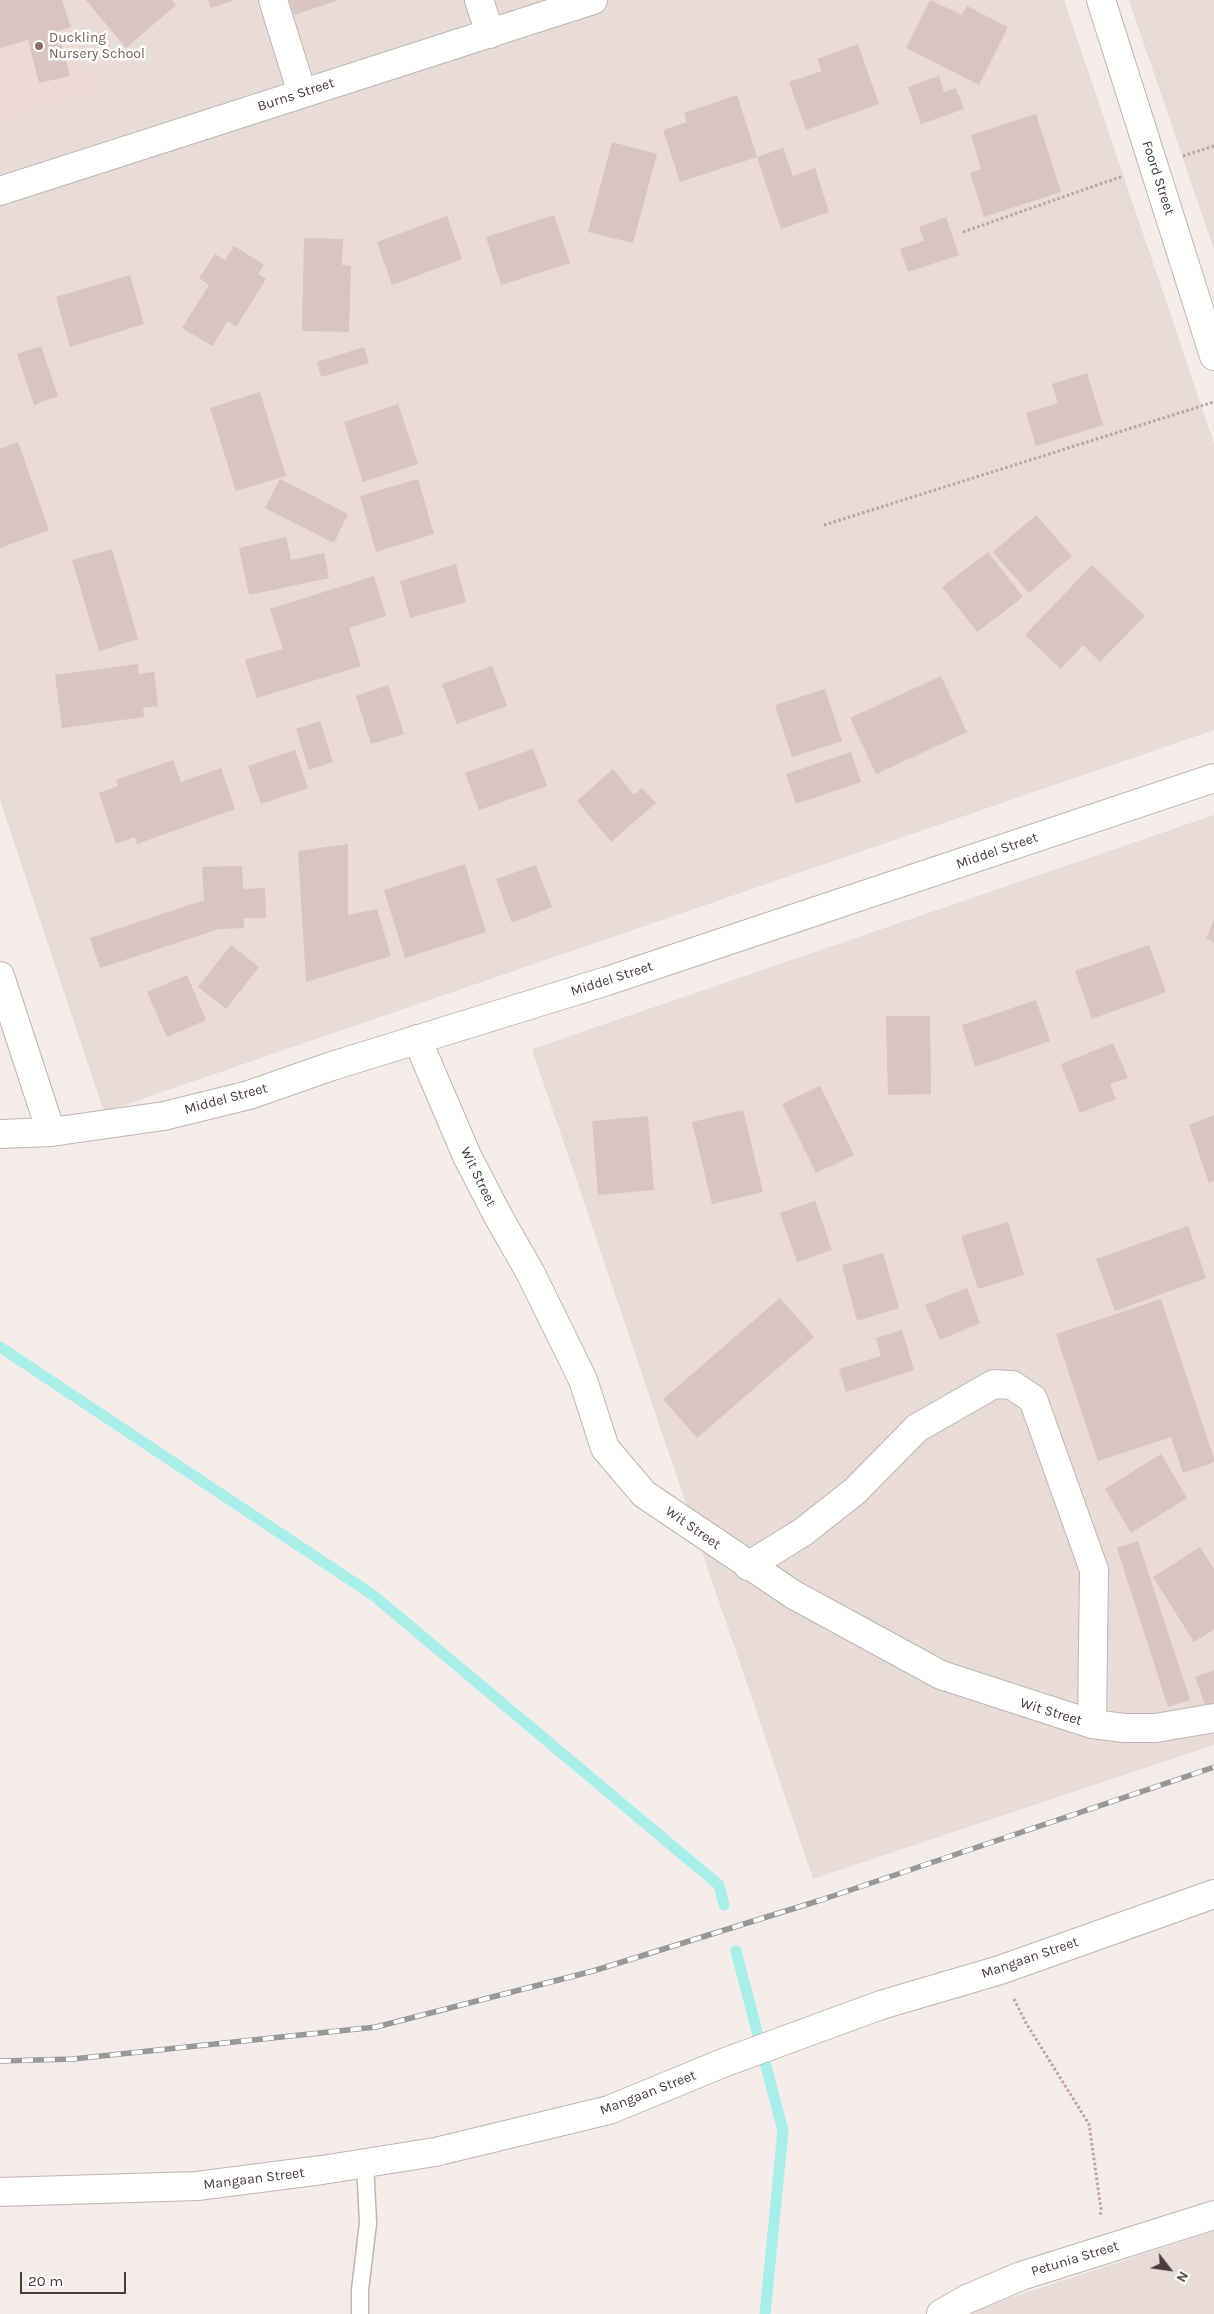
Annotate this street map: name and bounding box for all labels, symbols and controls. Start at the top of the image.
place label: Duckling Nursery School [49,30,145,62]
marker: Duckling Nursery School [33,40,45,52]
street label: Burns Street [255,75,337,115]
street label: Foord Street [1138,139,1178,217]
street label: Middel Street [954,829,1040,873]
street label: Middel Street [569,958,655,1000]
street label: Middel Street [183,1080,269,1118]
street label: Wit Street [456,1145,500,1209]
street label: Wit Street [662,1503,724,1553]
street label: Wit Street [1018,1695,1084,1729]
street label: Mangaan Street [979,1934,1081,1982]
street label: Mangaan Street [598,2067,698,2119]
street label: Mangaan Street [203,2164,305,2194]
street label: Petunia Street [1029,2238,1121,2280]
north arrow [1144,2244,1194,2294]
scale bar [22,2262,129,2294]
text: N [1173,2268,1192,2285]
text: 20 m [28,2272,63,2290]

